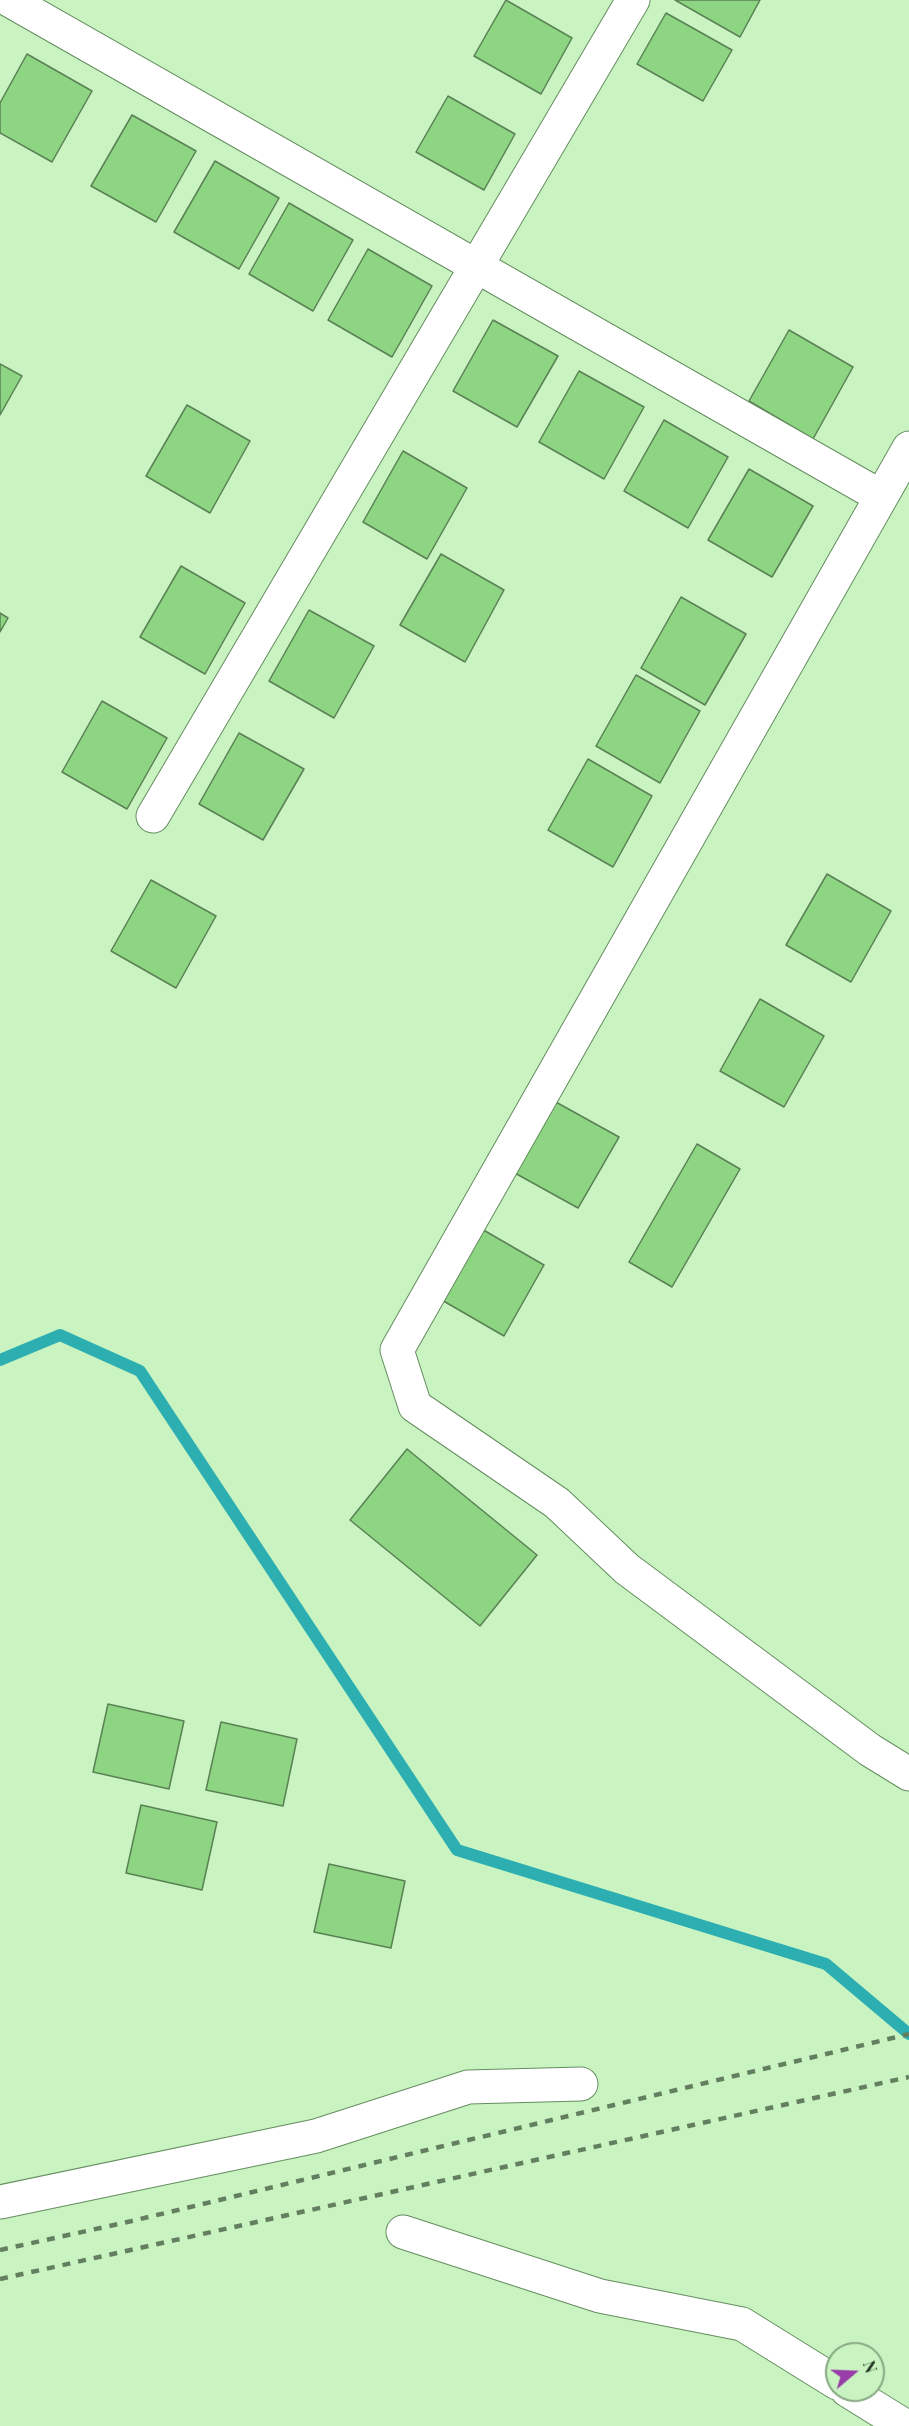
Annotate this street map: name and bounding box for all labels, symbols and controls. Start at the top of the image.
north arrow [825,2342,885,2402]
text: N [859,2358,882,2376]

